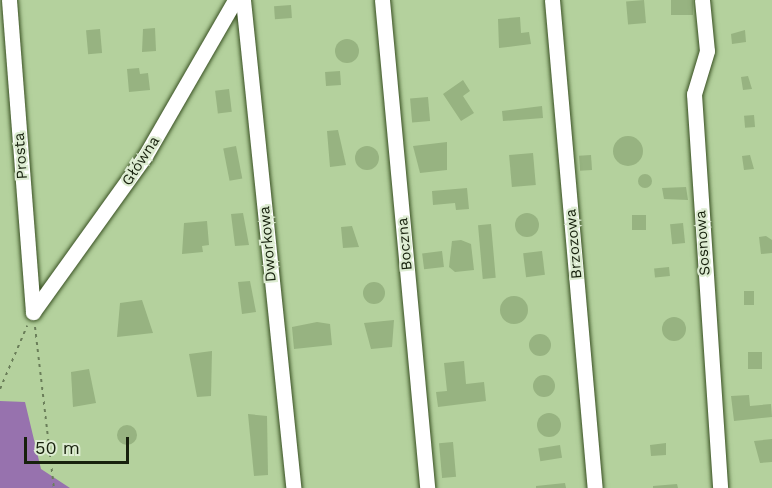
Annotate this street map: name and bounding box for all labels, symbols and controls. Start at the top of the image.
street label: Prosta [10,132,32,180]
street label: Główna [118,133,164,189]
street label: Dworkowa [256,205,280,283]
street label: Brzozowa [562,208,586,280]
street label: Sosnowa [692,210,714,276]
street label: Boczna [394,217,416,271]
scale bar [27,425,132,463]
text: 50 m [35,437,80,458]

